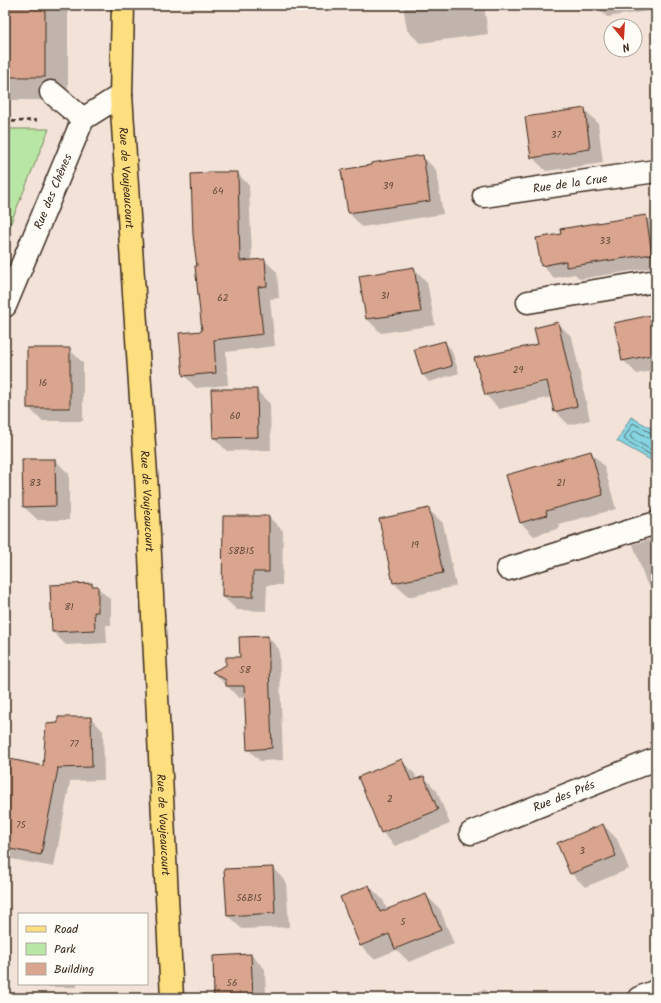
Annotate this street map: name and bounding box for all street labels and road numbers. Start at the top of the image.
street label: Rue de Voujeaucourt [114,126,139,230]
street label: Rue des Chênes [29,151,77,232]
street label: Rue de la Crue [532,169,609,198]
street label: Rue de Voujeaucourt [135,450,159,553]
street label: Rue de Voujeaucourt [151,773,175,876]
street label: Rue des Prés [530,775,598,817]

